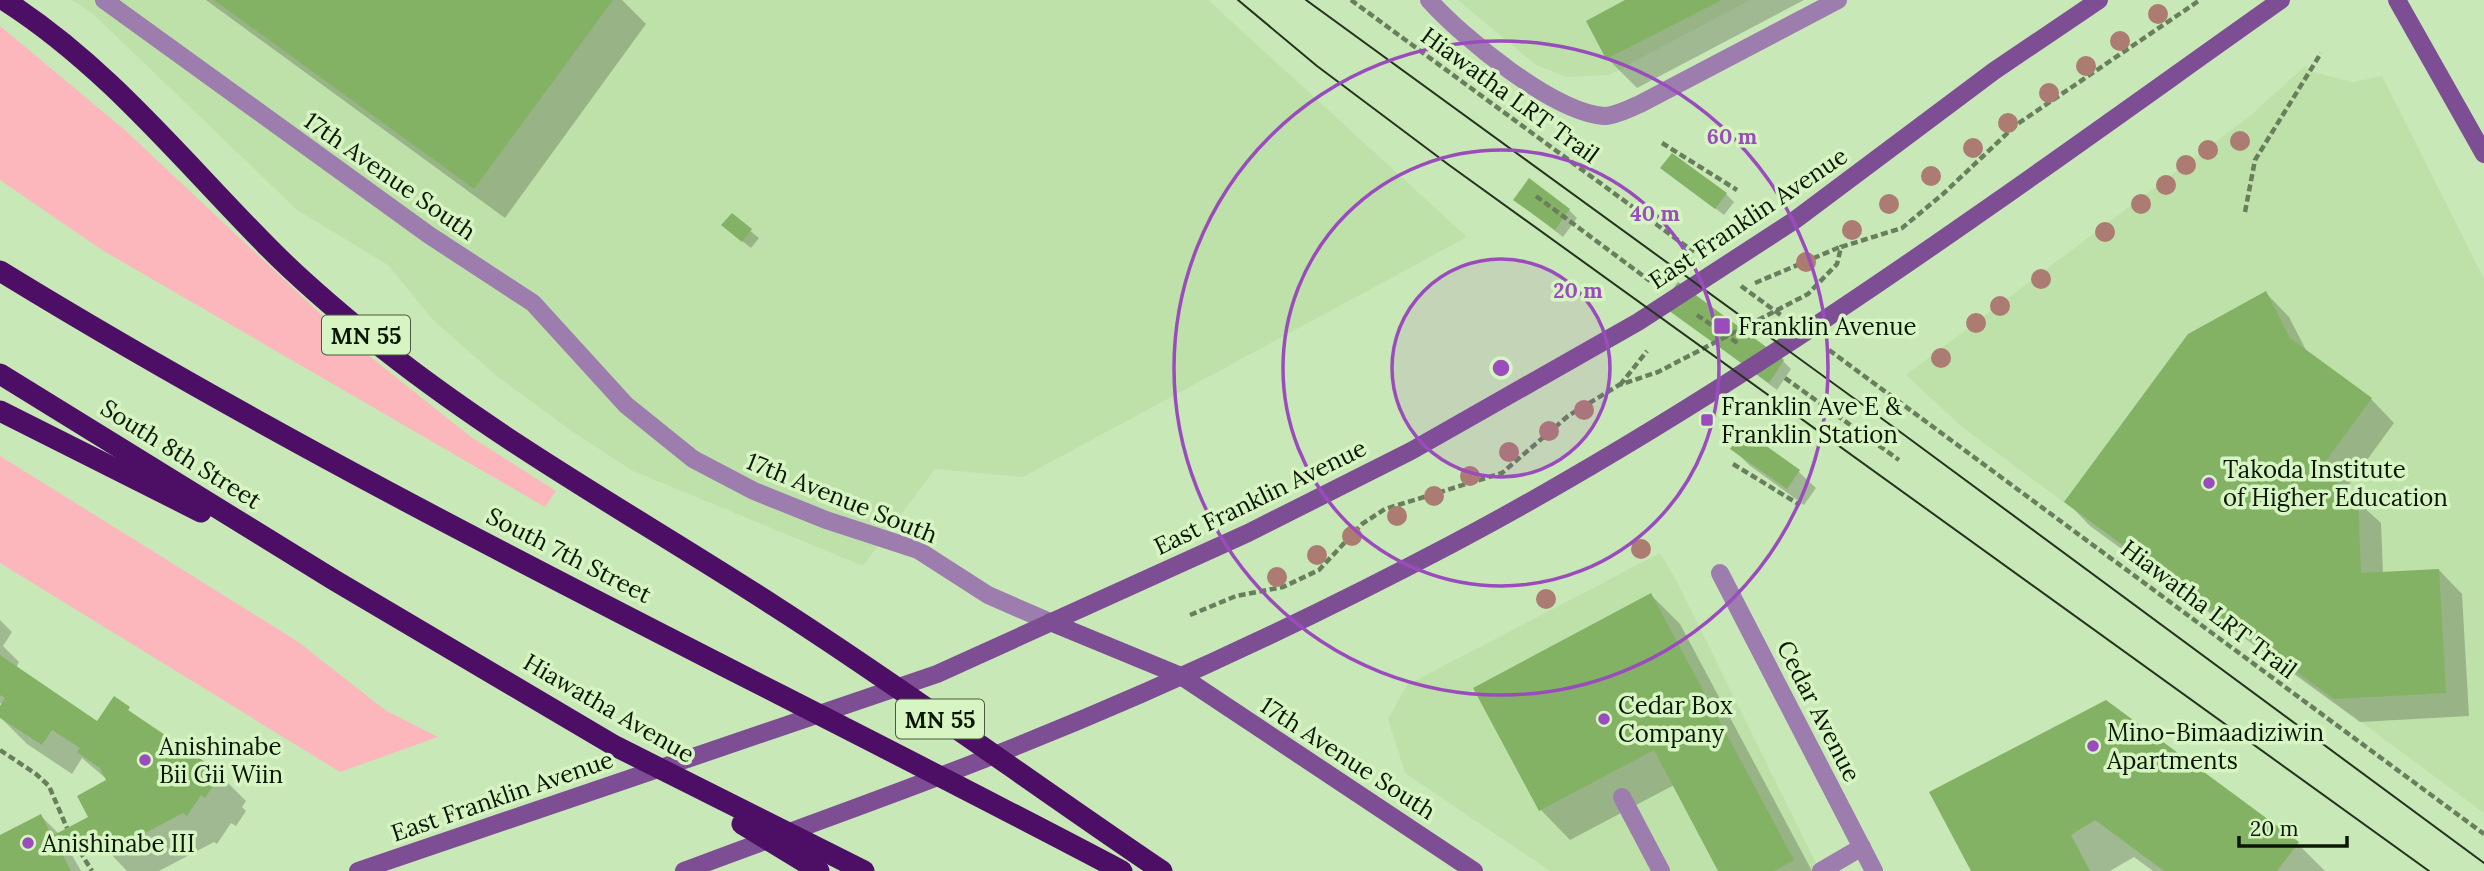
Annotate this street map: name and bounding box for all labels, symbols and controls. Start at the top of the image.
street label: Hiawatha LRT Trail [1415,20,1605,170]
street label: 17th Avenue South [298,105,482,247]
text: 60 m [1707,123,1757,150]
street label: East Franklin Avenue [1643,140,1853,296]
text: 40 m [1630,200,1680,227]
text: 20 m [1553,277,1603,304]
place label: Franklin Avenue [1738,311,1917,342]
road number: MN 55 [322,316,410,354]
marker: Franklin Avenue [1712,316,1732,336]
centre of rings [1489,356,1513,380]
place label: Franklin Ave E & Franklin Station [1721,391,1902,450]
street label: South 8th Street [95,392,268,516]
marker: Franklin Ave E & Franklin Station [1699,412,1715,428]
street label: East Franklin Avenue [1149,432,1371,562]
street label: 17th Avenue South [742,446,942,550]
place label: Takoda Institute of Higher Education [2223,454,2448,513]
marker: Takoda Institute of Higher Education [2201,475,2217,491]
street label: South 7th Street [481,500,657,610]
street label: Hiawatha LRT Trail [2115,533,2303,685]
street label: Cedar Avenue [1770,635,1868,787]
street label: Hiawatha Avenue [518,646,700,770]
street label: 17th Avenue South [1254,690,1442,826]
place label: Cedar Box Company [1618,690,1733,749]
road number: MN 55 [896,699,984,738]
marker: Cedar Box Company [1596,711,1612,727]
place label: Mino-Bimaadiziwin Apartments [2106,717,2324,776]
place label: Anishinabe Bii Gii Wiin [158,731,283,790]
marker: Mino-Bimaadiziwin Apartments [2085,738,2101,754]
street label: East Franklin Avenue [387,743,617,849]
marker: Anishinabe Bii Gii Wiin [137,752,153,768]
scale bar [2239,804,2348,848]
text: 20 m [2250,815,2299,842]
place label: Anishinabe III [41,828,195,859]
marker: Anishinabe III [20,835,36,851]

